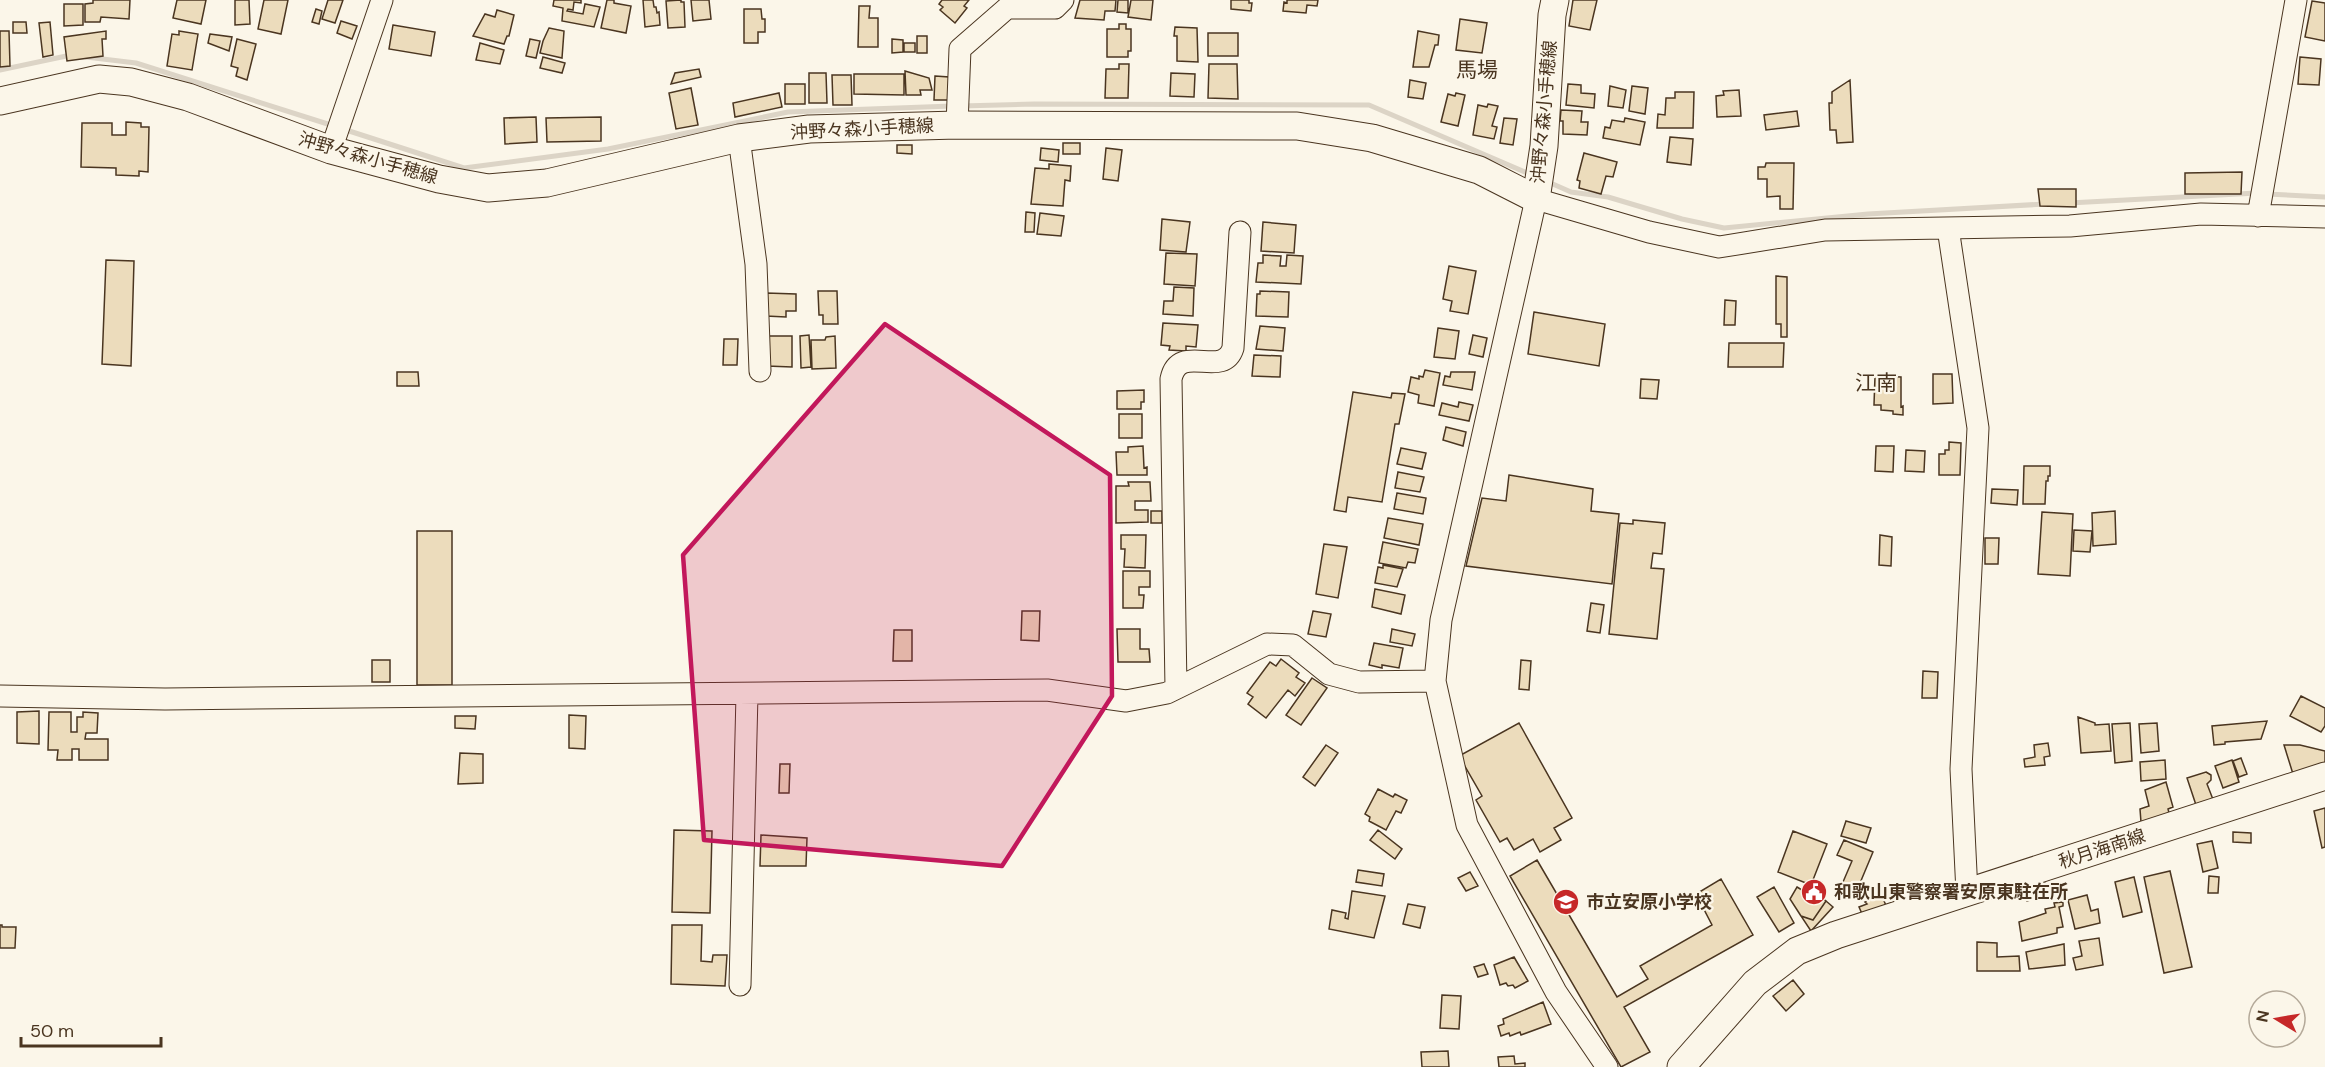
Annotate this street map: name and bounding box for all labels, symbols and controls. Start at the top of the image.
street label: 沖野々森小手穂線 [1526,39,1562,185]
district label: 馬場 [1456,56,1498,84]
street label: 沖野々森小手穂線 [789,113,935,145]
street label: 沖野々森小手穂線 [295,127,441,189]
district label: 江南 [1855,369,1897,397]
street label: 秋月海南線 [2055,824,2149,874]
public building icon: 和歌山東警察署安原東駐在所 [1799,877,1829,907]
place label: 和歌山東警察署安原東駐在所 [1834,880,2068,904]
school or university icon: 市立安原小学校 [1551,887,1581,917]
place label: 市立安原小学校 [1586,890,1712,914]
north arrow [2247,989,2307,1049]
text: N [2251,1009,2274,1024]
scale bar [21,1010,160,1048]
text: 50 m [30,1019,74,1043]

